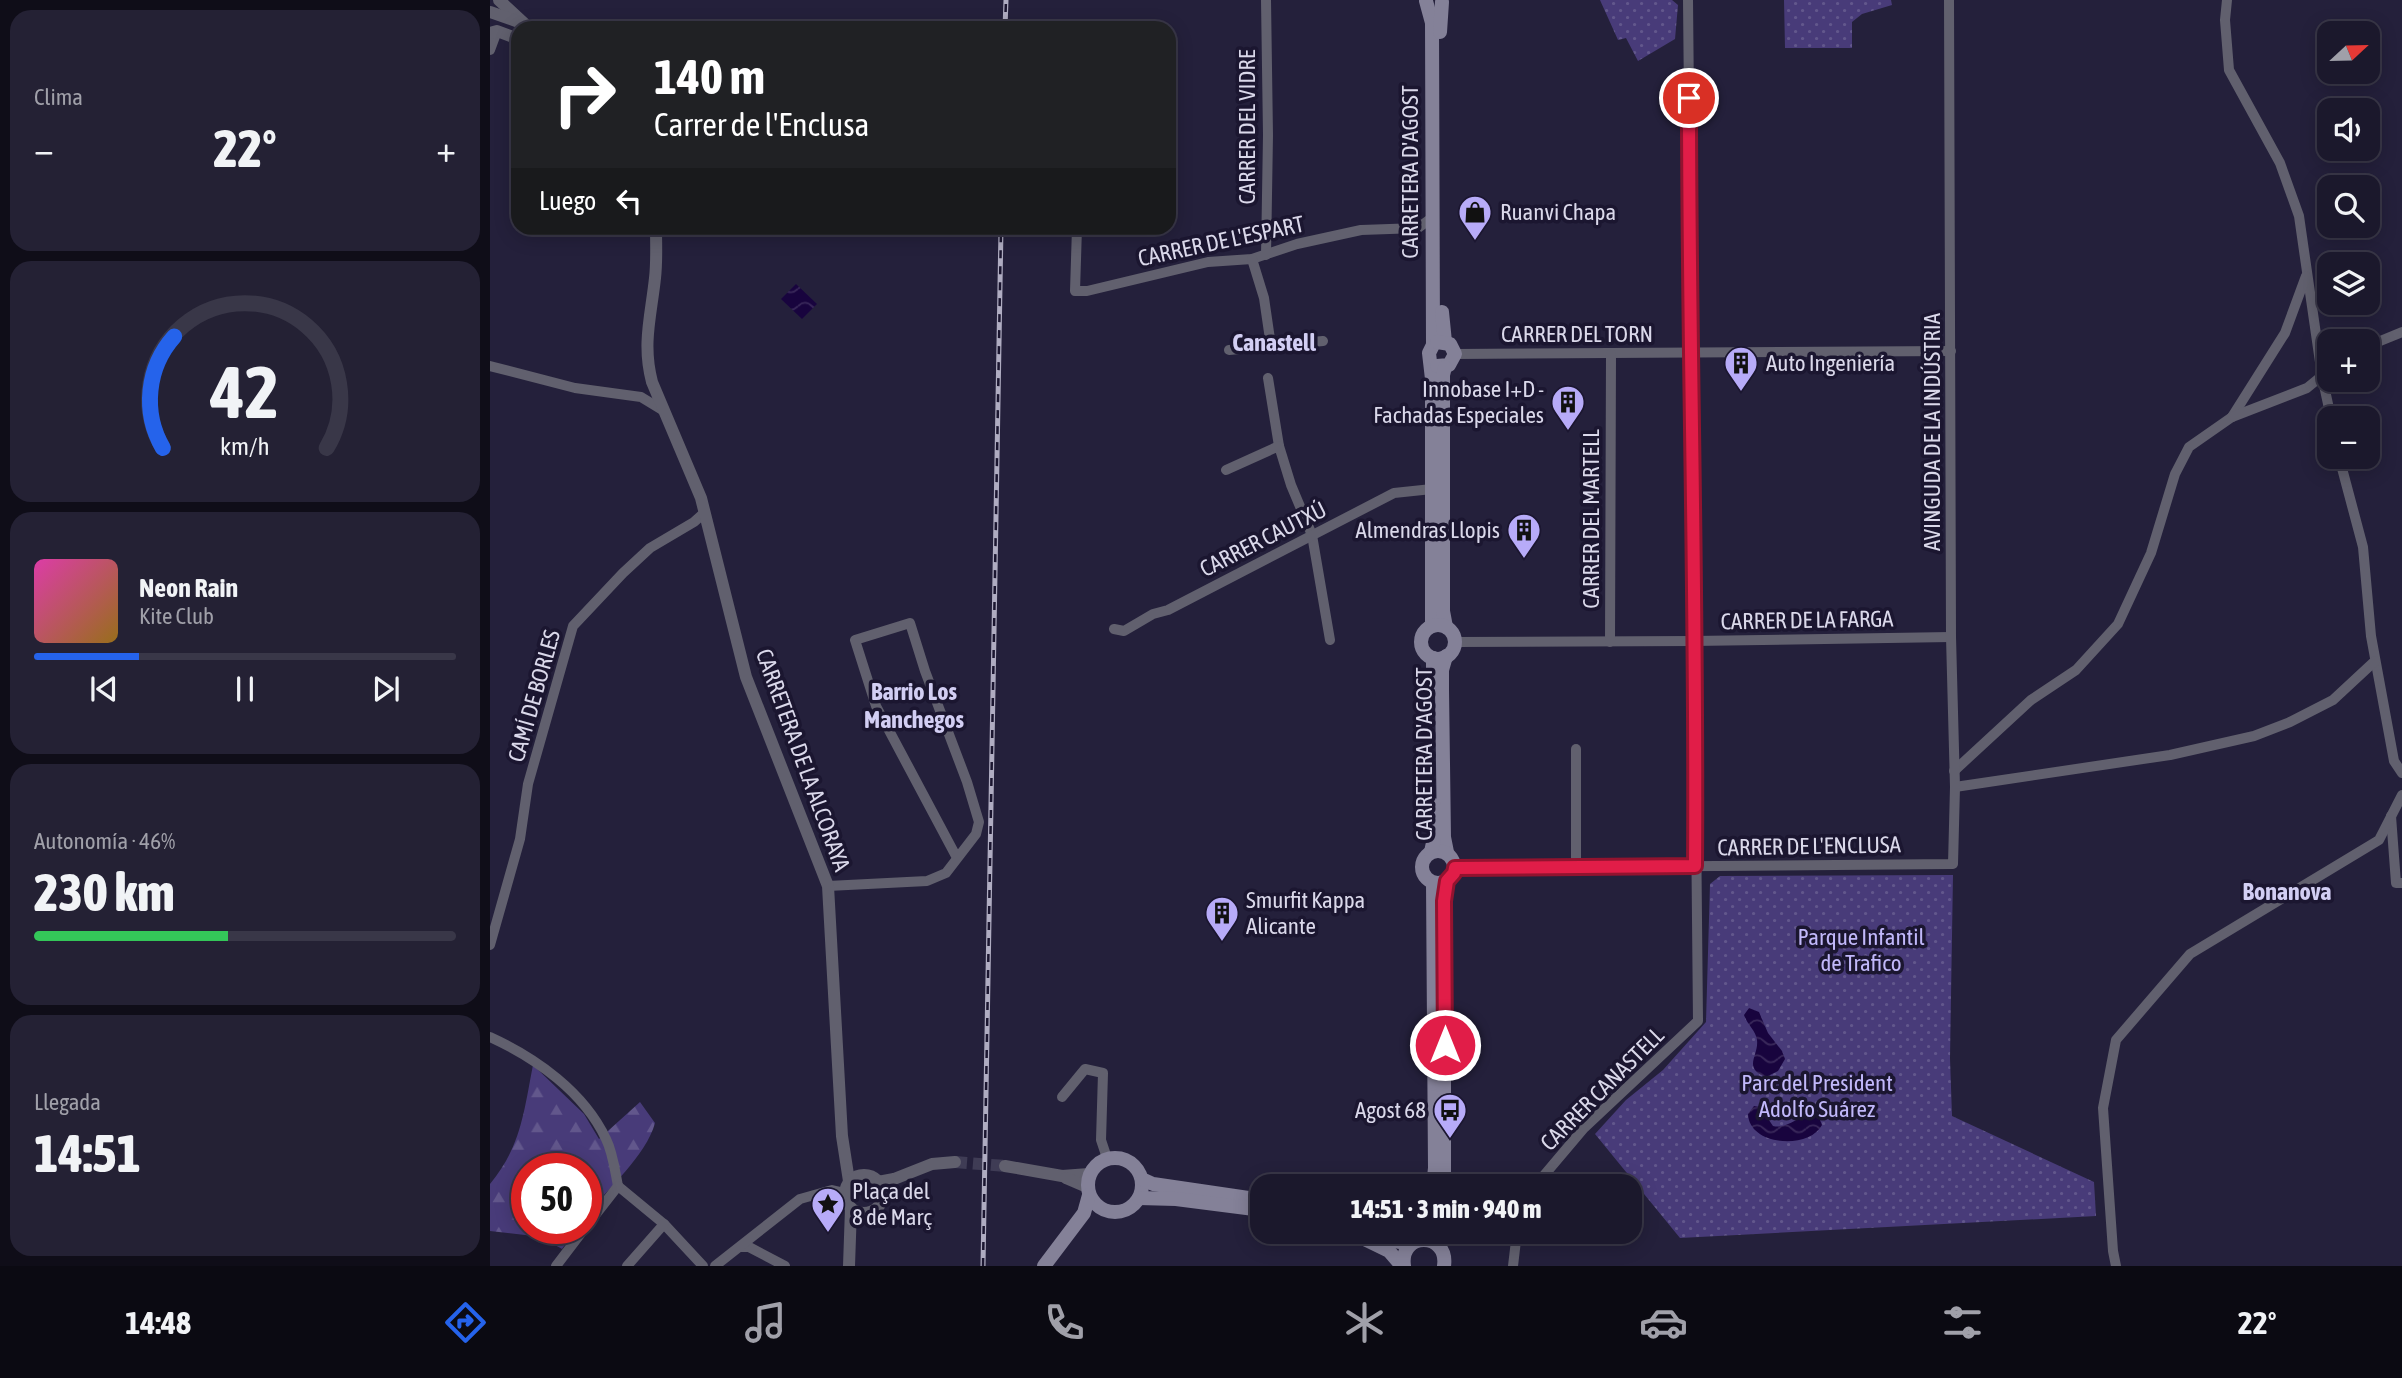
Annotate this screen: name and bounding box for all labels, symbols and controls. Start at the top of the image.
north arrow [2317,21,2380,84]
map controls [2317,21,2380,469]
text: 140 m [654,48,765,104]
icon: right [539,49,630,140]
street label: CARRER DEL VIDRE [1234,49,1260,205]
pin [1659,68,1719,128]
icon: arrive [1670,79,1708,117]
text: Clima [34,84,83,110]
street label: CARRETERA D'AGOST [1397,85,1423,259]
button: sound [2317,98,2380,161]
text: Carrer de l'Enclusa [654,106,869,143]
text: 22° [213,118,277,178]
text: − [34,127,54,170]
text: + [436,127,456,170]
button: search [2317,175,2380,238]
icon: left [610,182,648,220]
text: Luego [539,186,596,216]
shop icon: Ruanvi Chapa [1456,193,1494,242]
place label: Ruanvi Chapa [1500,199,1616,225]
street label: CARRER DE L'ESPART [1136,211,1306,271]
button: layers [2317,252,2380,315]
street label: AVINGUDA DE LA INDÚSTRIA [1919,312,1945,551]
street label: CARRER DEL TORN [1501,321,1653,347]
district label: Canastell [1232,329,1316,356]
button: + [2317,329,2380,392]
building icon: Auto Ingeniería [1722,344,1760,393]
text: 42 [210,350,279,433]
place label: Auto Ingeniería [1766,350,1895,376]
place label: Innobase I+D - Fachadas Especiales [1373,376,1544,428]
building icon: Innobase I+D - Fachadas Especiales [1549,383,1587,432]
button: − [2317,406,2380,469]
street label: CARRER DEL MARTELL [1578,429,1604,609]
text: km/h [220,432,270,460]
street label: CARRER CAUTXÚ [1195,496,1331,582]
building icon: Almendras Llopis [1505,511,1543,560]
place label: Almendras Llopis [1355,517,1500,543]
text: Neon Rain [139,573,238,603]
text: Kite Club [139,603,214,629]
street label: CARRER DE LA FARGA [1720,605,1894,635]
street label: CAMÍ DE BORLES [503,627,565,765]
street label: CARRETERA DE LA ALCORAYA [751,645,856,875]
street label: CARRETERA D'AGOST [1411,667,1437,841]
icon: previous [85,670,123,708]
icon: pause [226,670,264,708]
icon: next [367,670,405,708]
district label: Barrio Los Manchegos [864,678,964,733]
text: Autonomía · 46% [34,828,175,854]
street label: CARRER DE L'ENCLUSA [1717,831,1902,861]
text: 230 km [34,862,175,922]
district label: Bonanova [2243,878,2331,905]
place label: Smurfit Kappa Alicante [1246,887,1365,939]
building icon: Smurfit Kappa Alicante [1203,894,1241,943]
park label: Parque Infantil de Trafico [1797,924,1925,976]
position arrow [1408,1008,1482,1082]
street label: CARRER CANASTELL [1535,1022,1669,1156]
park label: Parc del President Adolfo Suárez [1741,1070,1893,1122]
text: Llegada [34,1089,101,1115]
bus stop icon: Agost 68 [1431,1091,1469,1140]
place label: Agost 68 [1355,1097,1426,1123]
text: 14:51 [34,1123,141,1183]
speed limit sign: 50 [511,1153,602,1244]
place label: Plaça del 8 de Març [852,1178,932,1230]
place icon: Plaça del 8 de Març [809,1185,847,1234]
text: 14:51 · 3 min · 940 m [1351,1194,1541,1224]
icon: directions [441,1298,490,1347]
icon: music [741,1298,790,1347]
icon: phone [1040,1298,1089,1347]
icon: climate [1340,1298,1389,1347]
icon: car [1639,1298,1688,1347]
icon: filters [1938,1298,1987,1347]
text: 14:48 [125,1304,191,1341]
text: 22° [2238,1304,2277,1341]

